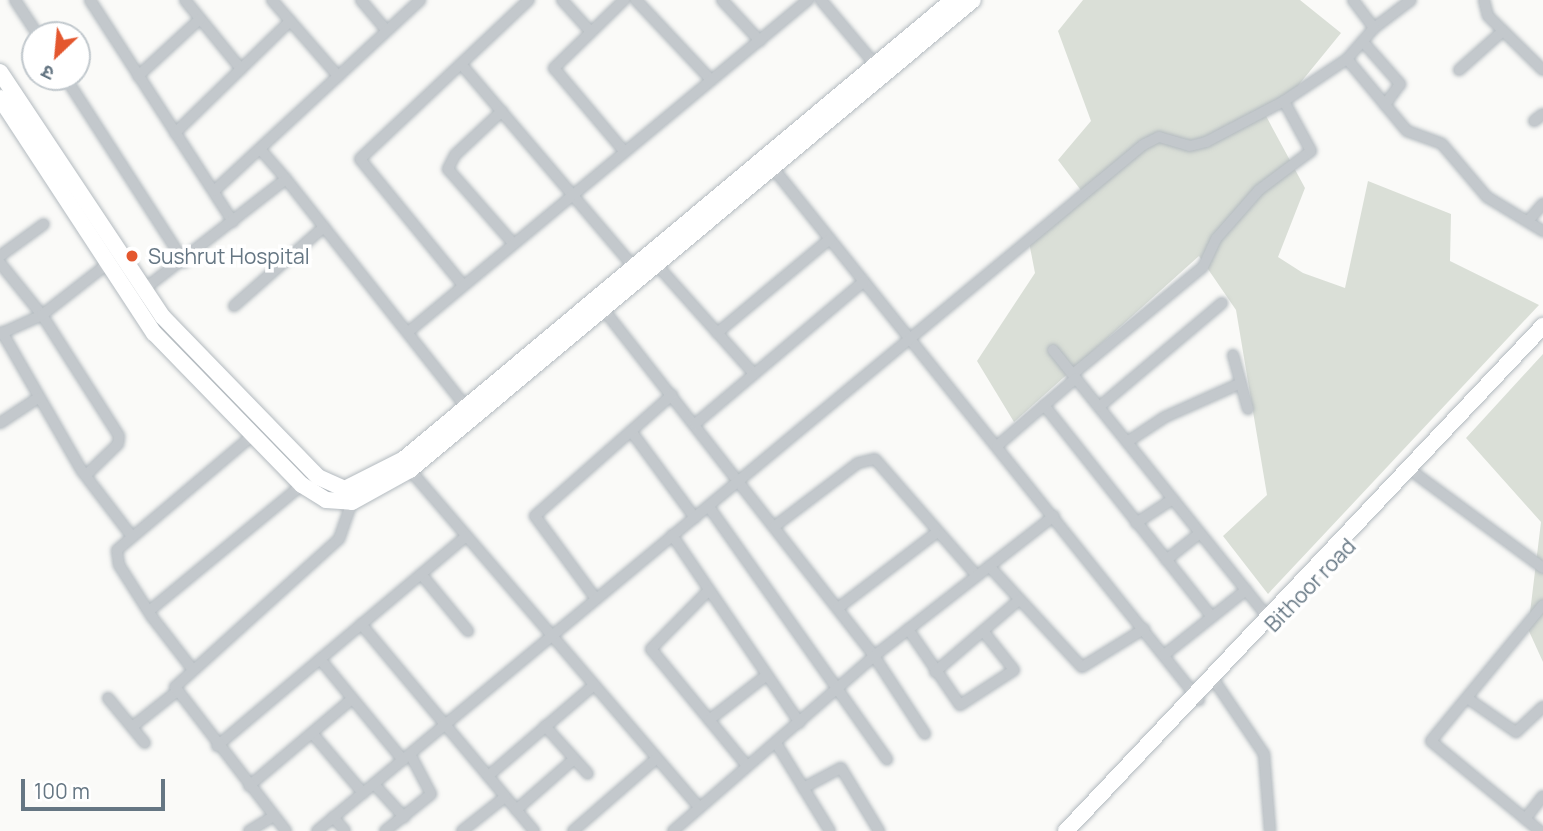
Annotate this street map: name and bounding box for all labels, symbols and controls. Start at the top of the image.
north arrow [21,21,91,91]
text: उ [37,59,58,87]
place label: Sushrut Hospital [148,243,310,269]
marker: Sushrut Hospital [122,246,142,266]
street label: Bithoor road [1260,533,1360,637]
scale bar [24,764,168,808]
text: 100 m [34,777,90,805]

